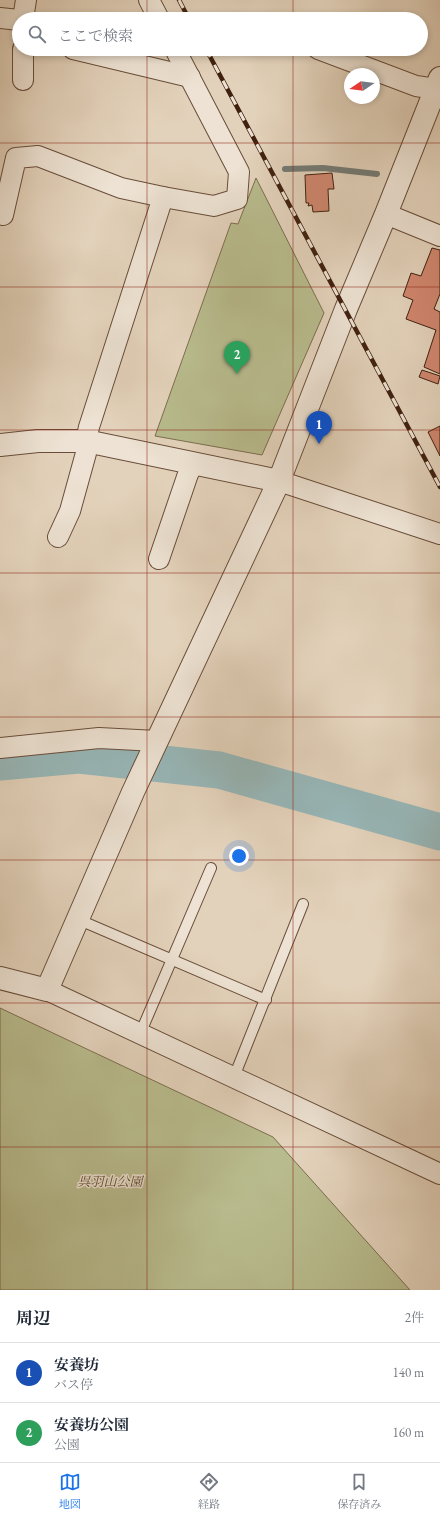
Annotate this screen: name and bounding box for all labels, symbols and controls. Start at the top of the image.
search box [12,12,428,56]
icon: search [26,23,48,45]
text: ここで検索 [58,26,133,45]
north arrow [344,68,380,104]
pin: 2 [224,341,250,374]
pin: 1 [306,411,332,444]
your location [229,846,249,866]
park label: 呉羽山公園 [77,1173,144,1190]
text: 周辺 [16,1307,50,1329]
text: 2件 [405,1309,424,1326]
text: 安養坊 [54,1355,99,1374]
text: 1 [26,1364,32,1381]
text: 140 m [393,1364,424,1381]
text: バス停 [54,1376,93,1393]
text: 安養坊公園 [54,1415,129,1434]
text: 2 [26,1424,32,1441]
text: 160 m [393,1424,424,1441]
text: 公園 [54,1436,80,1453]
tab: 地図 [59,1471,81,1511]
tab: 経路 [198,1471,220,1511]
tab: 保存済み [337,1471,381,1511]

